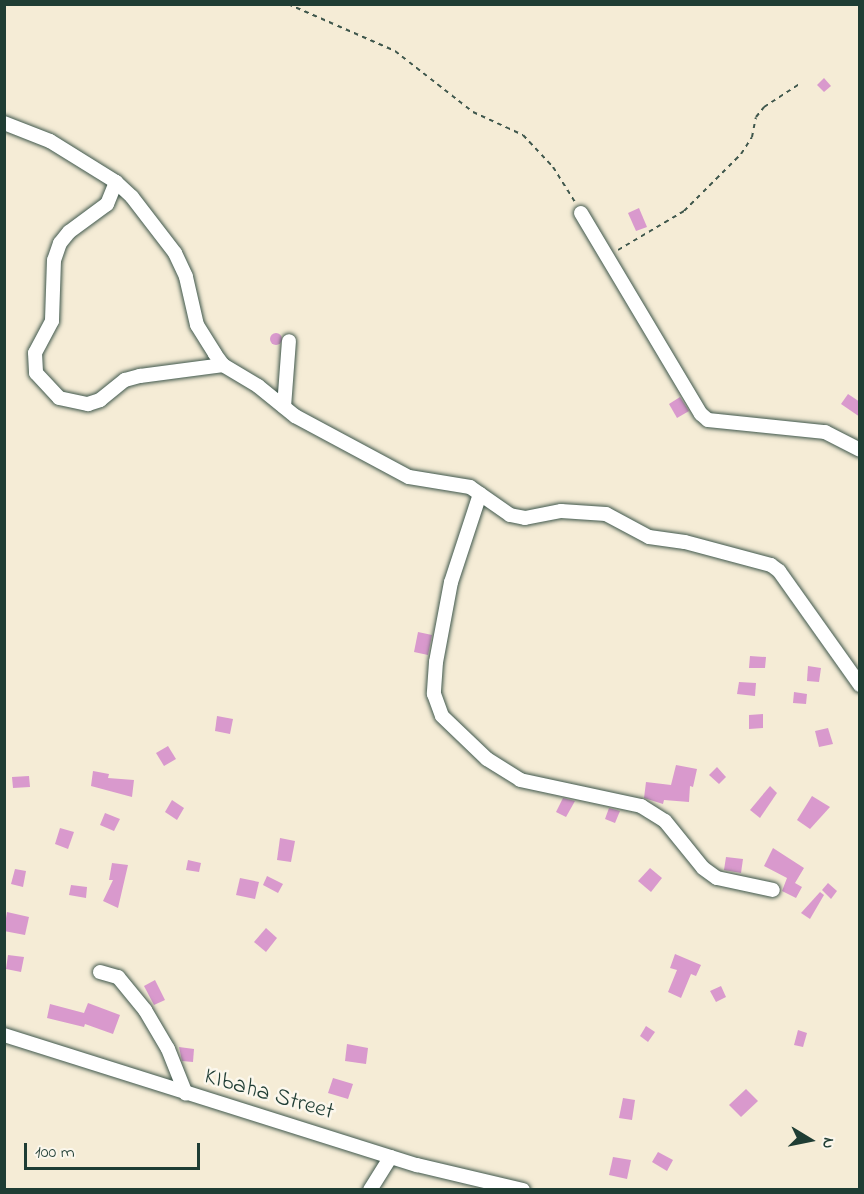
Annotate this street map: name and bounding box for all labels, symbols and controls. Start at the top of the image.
street label: KIbaha Street [201,1063,337,1127]
north arrow [780,1110,840,1170]
scale bar [27,1131,202,1169]
text: N [815,1136,840,1151]
text: 100 m [35,1140,75,1166]

